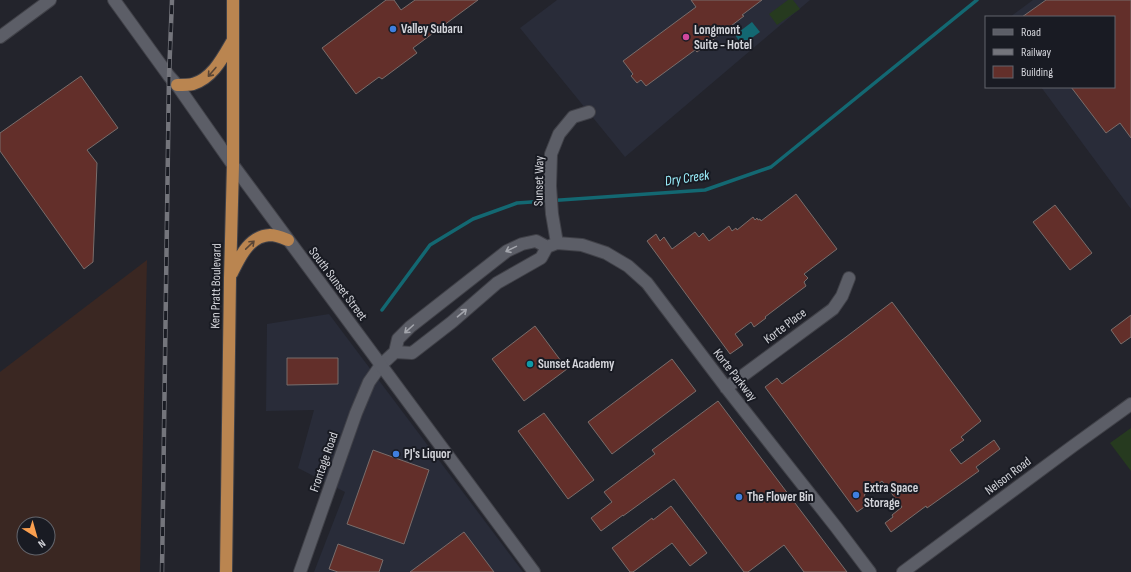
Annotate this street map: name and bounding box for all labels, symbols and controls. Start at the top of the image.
legend [985,16,1115,88]
place label: Valley Subaru [401,21,463,37]
place label: Longmont Suite - Hotel [694,22,752,53]
marker: Valley Subaru [388,24,398,34]
text: Road [1021,25,1041,40]
marker: Longmont Suite - Hotel [681,32,691,42]
text: Railway [1021,45,1052,60]
text: Building [1021,65,1053,80]
one-way arrow [207,67,216,77]
street label: Sunset Way [531,156,547,206]
water label: Dry Creek [664,166,711,190]
one-way arrow [245,240,255,249]
street label: Ken Pratt Boulevard [207,243,225,329]
street label: South Sunset Street [305,244,371,324]
one-way arrow [506,246,518,253]
street label: Korte Place [760,305,810,347]
one-way arrow [457,308,467,317]
one-way arrow [404,324,414,333]
street label: Korte Parkway [710,346,760,404]
place label: Sunset Academy [538,356,615,372]
marker: Sunset Academy [525,359,535,369]
street label: Frontage Road [306,430,342,494]
place label: PJ's Liquor [404,446,451,462]
marker: PJ's Liquor [391,449,401,459]
street label: Nelson Road [982,453,1034,499]
place label: Extra Space Storage [864,480,919,511]
place label: The Flower Bin [747,489,814,505]
marker: Extra Space Storage [851,490,861,500]
marker: The Flower Bin [734,492,744,502]
north arrow [16,516,56,556]
text: N [35,537,48,551]

